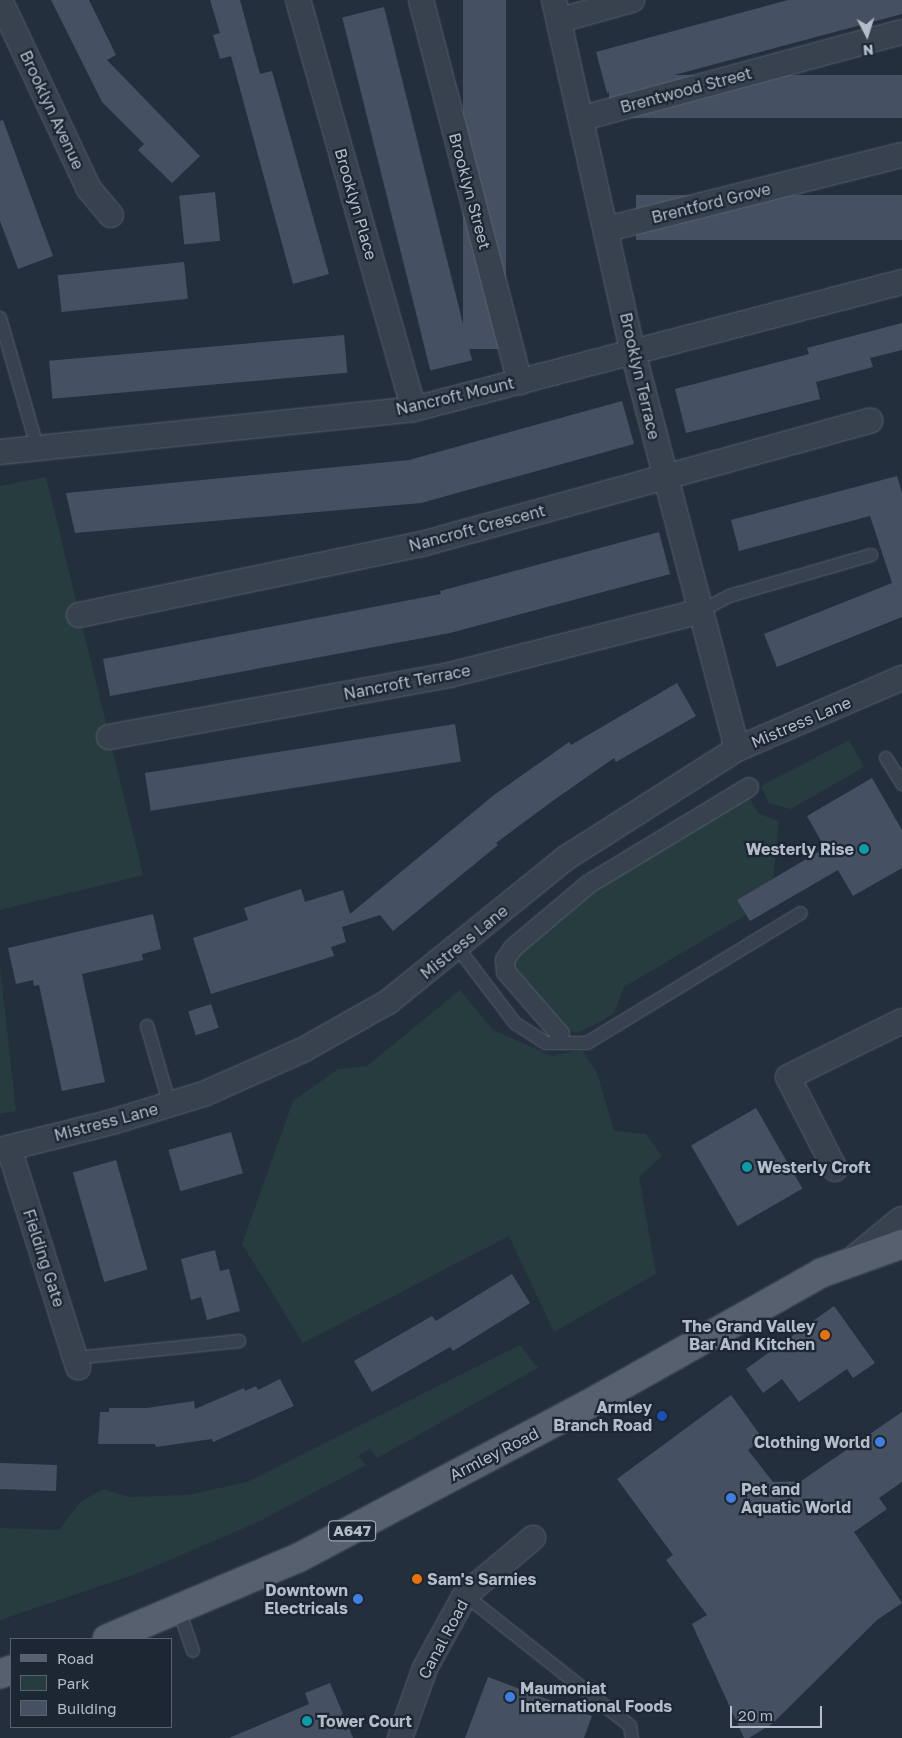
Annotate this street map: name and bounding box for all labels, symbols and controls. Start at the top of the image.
north arrow [842,10,892,60]
text: N [862,42,874,59]
street label: Brooklyn Avenue [16,47,88,173]
street label: Brentwood Street [618,63,754,117]
street label: Brooklyn Street [445,131,495,251]
street label: Brooklyn Place [331,146,381,262]
street label: Brentford Grove [650,179,772,227]
street label: Brooklyn Terrace [616,311,664,441]
street label: Nancroft Mount [394,373,516,419]
street label: Nancroft Crescent [407,501,547,555]
street label: Nancroft Terrace [342,660,472,704]
street label: Mistress Lane [748,692,854,752]
place label: Westerly Rise [746,839,854,859]
marker: Westerly Rise [858,843,870,855]
street label: Mistress Lane [417,901,511,983]
street label: Mistress Lane [52,1099,160,1145]
place label: Westerly Croft [757,1157,871,1177]
marker: Westerly Croft [741,1161,753,1173]
street label: Fielding Gate [19,1207,69,1309]
place label: The Grand Valley Bar And Kitchen [682,1316,815,1354]
marker: The Grand Valley Bar And Kitchen [819,1329,831,1341]
place label: Armley Branch Road [553,1397,652,1435]
marker: Armley Branch Road [656,1410,668,1422]
street label: Armley Road [446,1423,542,1485]
place label: Clothing World [754,1432,870,1452]
marker: Clothing World [874,1436,886,1448]
place label: Pet and Aquatic World [741,1479,851,1517]
marker: Pet and Aquatic World [725,1492,737,1504]
road number: A647 [327,1518,377,1544]
place label: Sam's Sarnies [427,1569,536,1589]
marker: Sam's Sarnies [411,1573,423,1585]
place label: Downtown Electricals [264,1580,348,1618]
marker: Downtown Electricals [352,1593,364,1605]
street label: Canal Road [414,1596,472,1682]
legend [10,1638,172,1728]
text: Road [57,1649,94,1667]
text: Park [57,1674,89,1692]
place label: Maumoniat International Foods [520,1678,672,1716]
marker: Maumoniat International Foods [504,1691,516,1703]
scale bar [732,1696,824,1728]
text: Building [57,1699,117,1717]
text: 20 m [738,1706,773,1724]
place label: Tower Court [317,1711,412,1731]
marker: Tower Court [301,1715,313,1727]

